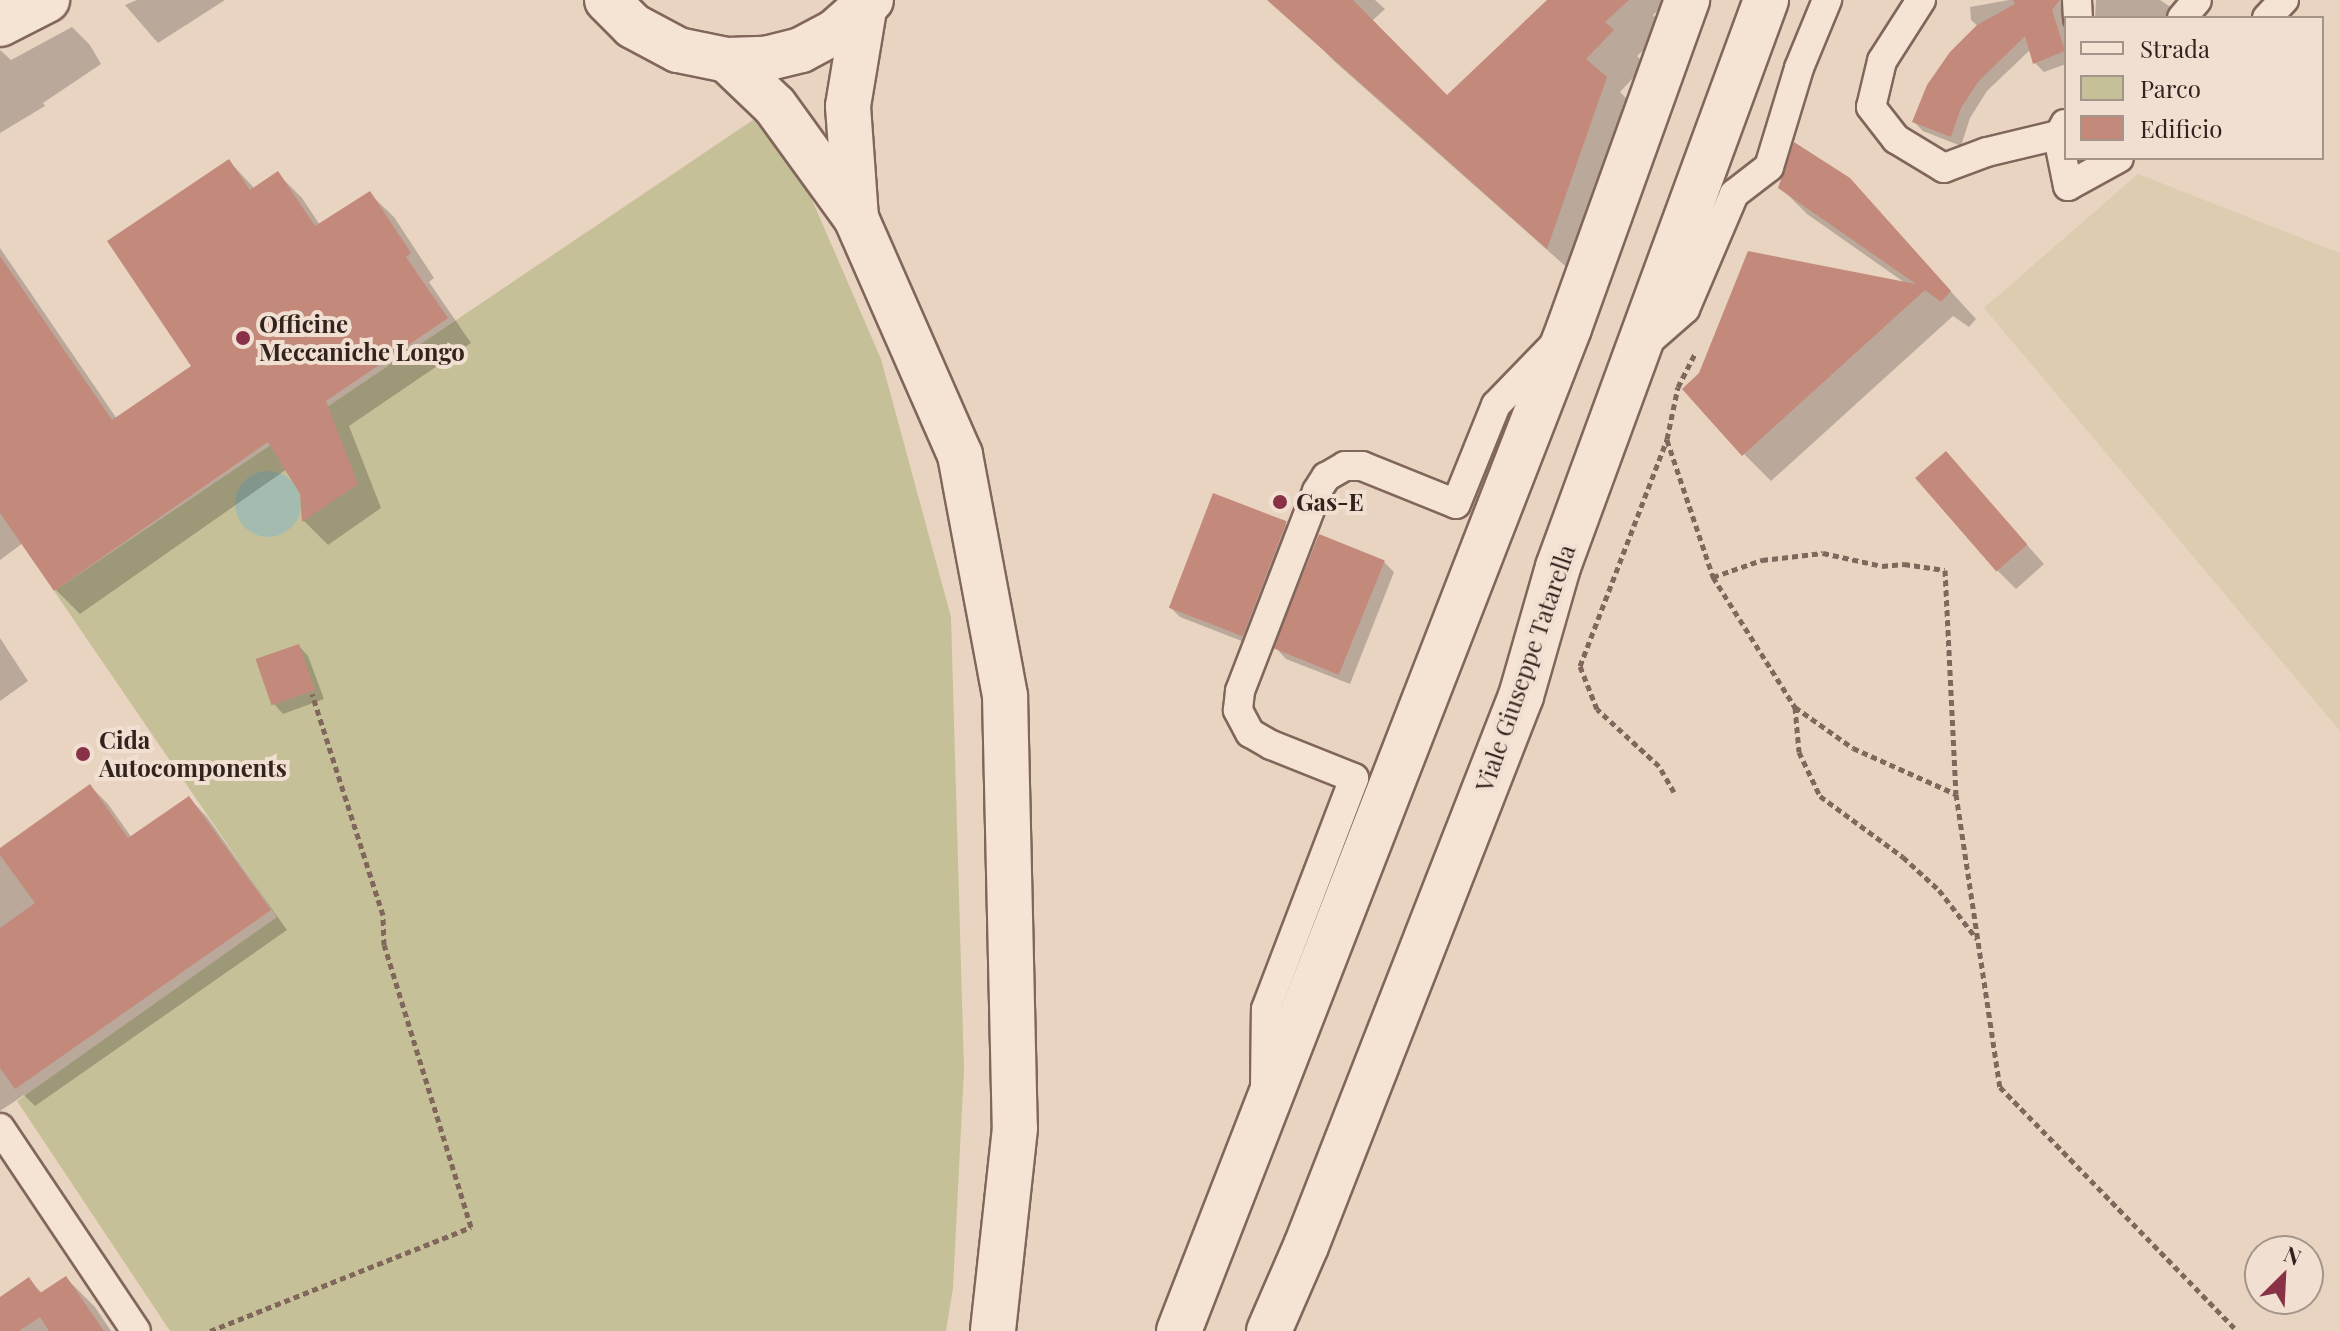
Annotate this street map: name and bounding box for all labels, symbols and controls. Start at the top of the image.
legend [2064,16,2324,160]
text: Strada [2140,32,2210,64]
text: Parco [2140,72,2201,104]
text: Edificio [2140,112,2222,144]
place label: Officine Meccaniche Longo [259,310,465,366]
marker: Officine Meccaniche Longo [234,329,252,347]
place label: Gas-E [1296,488,1364,516]
marker: Gas-E [1271,493,1289,511]
street label: Viale Giuseppe Tatarella [1469,540,1581,796]
place label: Cida Autocomponents [99,726,287,782]
marker: Cida Autocomponents [74,745,92,763]
north arrow [2244,1235,2324,1315]
text: N [2280,1238,2306,1272]

